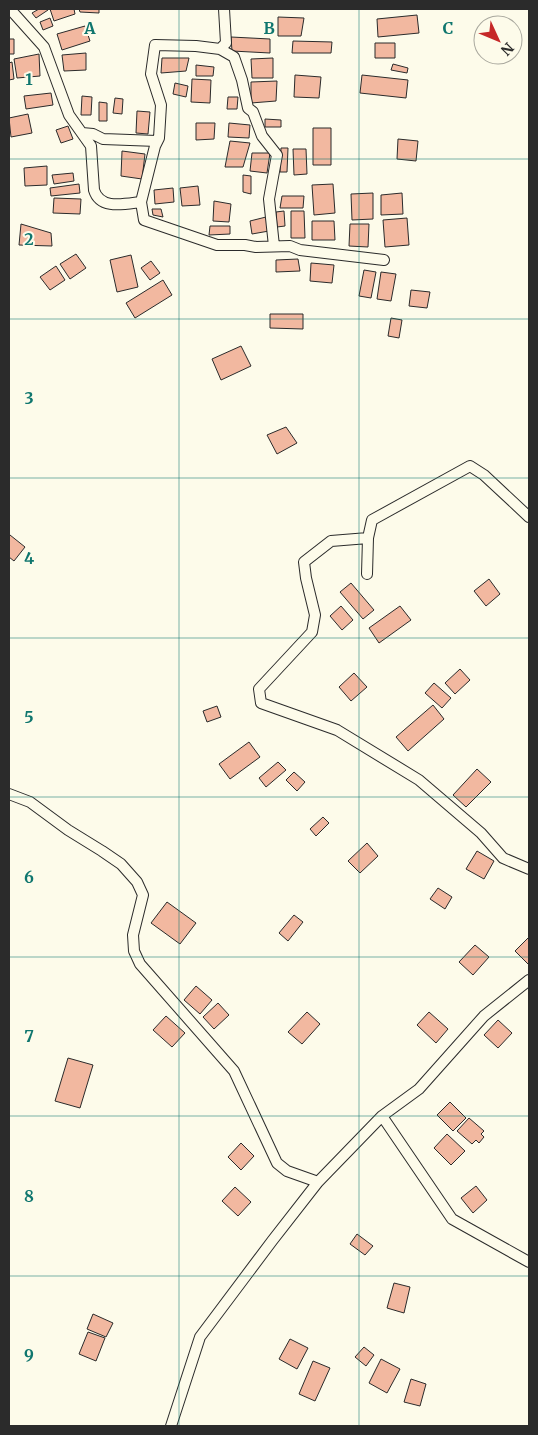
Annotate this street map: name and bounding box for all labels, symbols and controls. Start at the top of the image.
north arrow [473,15,523,65]
text: A [83,18,96,38]
text: B [263,18,275,38]
text: C [443,18,453,38]
text: N [497,39,518,59]
text: 1 [25,69,33,89]
text: 2 [24,229,34,249]
text: 3 [24,388,34,408]
text: 4 [24,548,34,568]
text: 5 [24,707,34,727]
text: 6 [24,867,34,887]
text: 7 [24,1026,34,1046]
text: 8 [24,1186,34,1206]
text: 9 [24,1345,34,1365]

